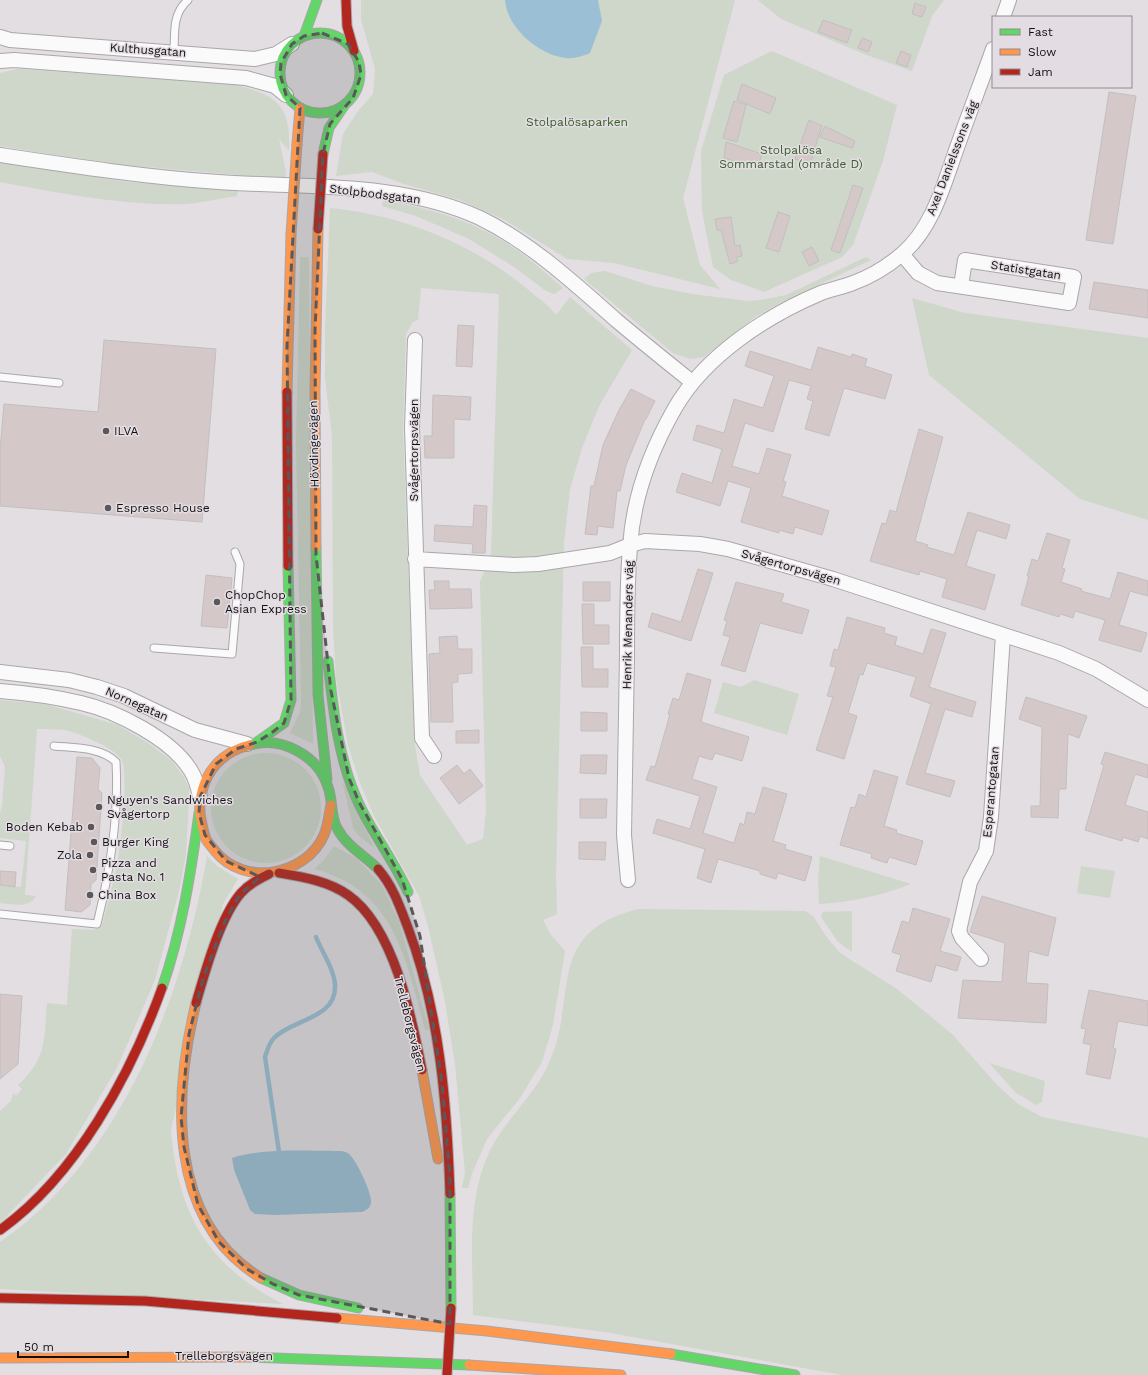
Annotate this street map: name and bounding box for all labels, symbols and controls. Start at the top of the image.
legend [992,16,1132,88]
text: Fast [1028,25,1053,39]
street label: Kulthusgatan [109,40,187,60]
text: Slow [1028,45,1056,59]
text: Jam [1028,65,1053,79]
street label: Axel Danielssons väg [924,98,981,217]
park label: Stolpalösaparken [526,115,628,129]
park label: Stolpalösa Sommarstad (område D) [719,143,863,171]
street label: Stolpbodsgatan [329,181,421,207]
street label: Statistgatan [990,258,1062,282]
street label: Svågertorpsvägen [407,399,421,501]
street label: Hövdingevägen [306,400,322,488]
place label: ILVA [114,424,139,438]
marker: ILVA [101,426,111,436]
place label: Espresso House [116,501,210,515]
marker: Espresso House [103,503,113,513]
street label: Svågertorpsvägen [740,546,842,588]
street label: Henrik Menanders väg [620,560,636,690]
place label: ChopChop Asian Express [225,588,307,616]
marker: ChopChop Asian Express [212,597,222,607]
street label: Nornegatan [103,684,171,724]
street label: Esperantogatan [980,746,1002,838]
place label: Nguyen's Sandwiches Svågertorp [107,793,233,821]
marker: Nguyen's Sandwiches Svågertorp [94,802,104,812]
place label: Boden Kebab [6,820,83,834]
marker: Boden Kebab [86,822,96,832]
place label: Burger King [102,835,169,849]
marker: Burger King [89,837,99,847]
place label: Zola [57,848,82,862]
marker: Zola [85,850,95,860]
place label: Pizza and Pasta No. 1 [101,856,164,884]
marker: Pizza and Pasta No. 1 [88,865,98,875]
place label: China Box [98,888,156,902]
marker: China Box [85,890,95,900]
street label: Trelleborgsvägen [391,975,429,1073]
scale bar [18,1333,128,1359]
text: 50 m [24,1340,54,1354]
street label: Trelleborgsvägen [175,1349,273,1363]

